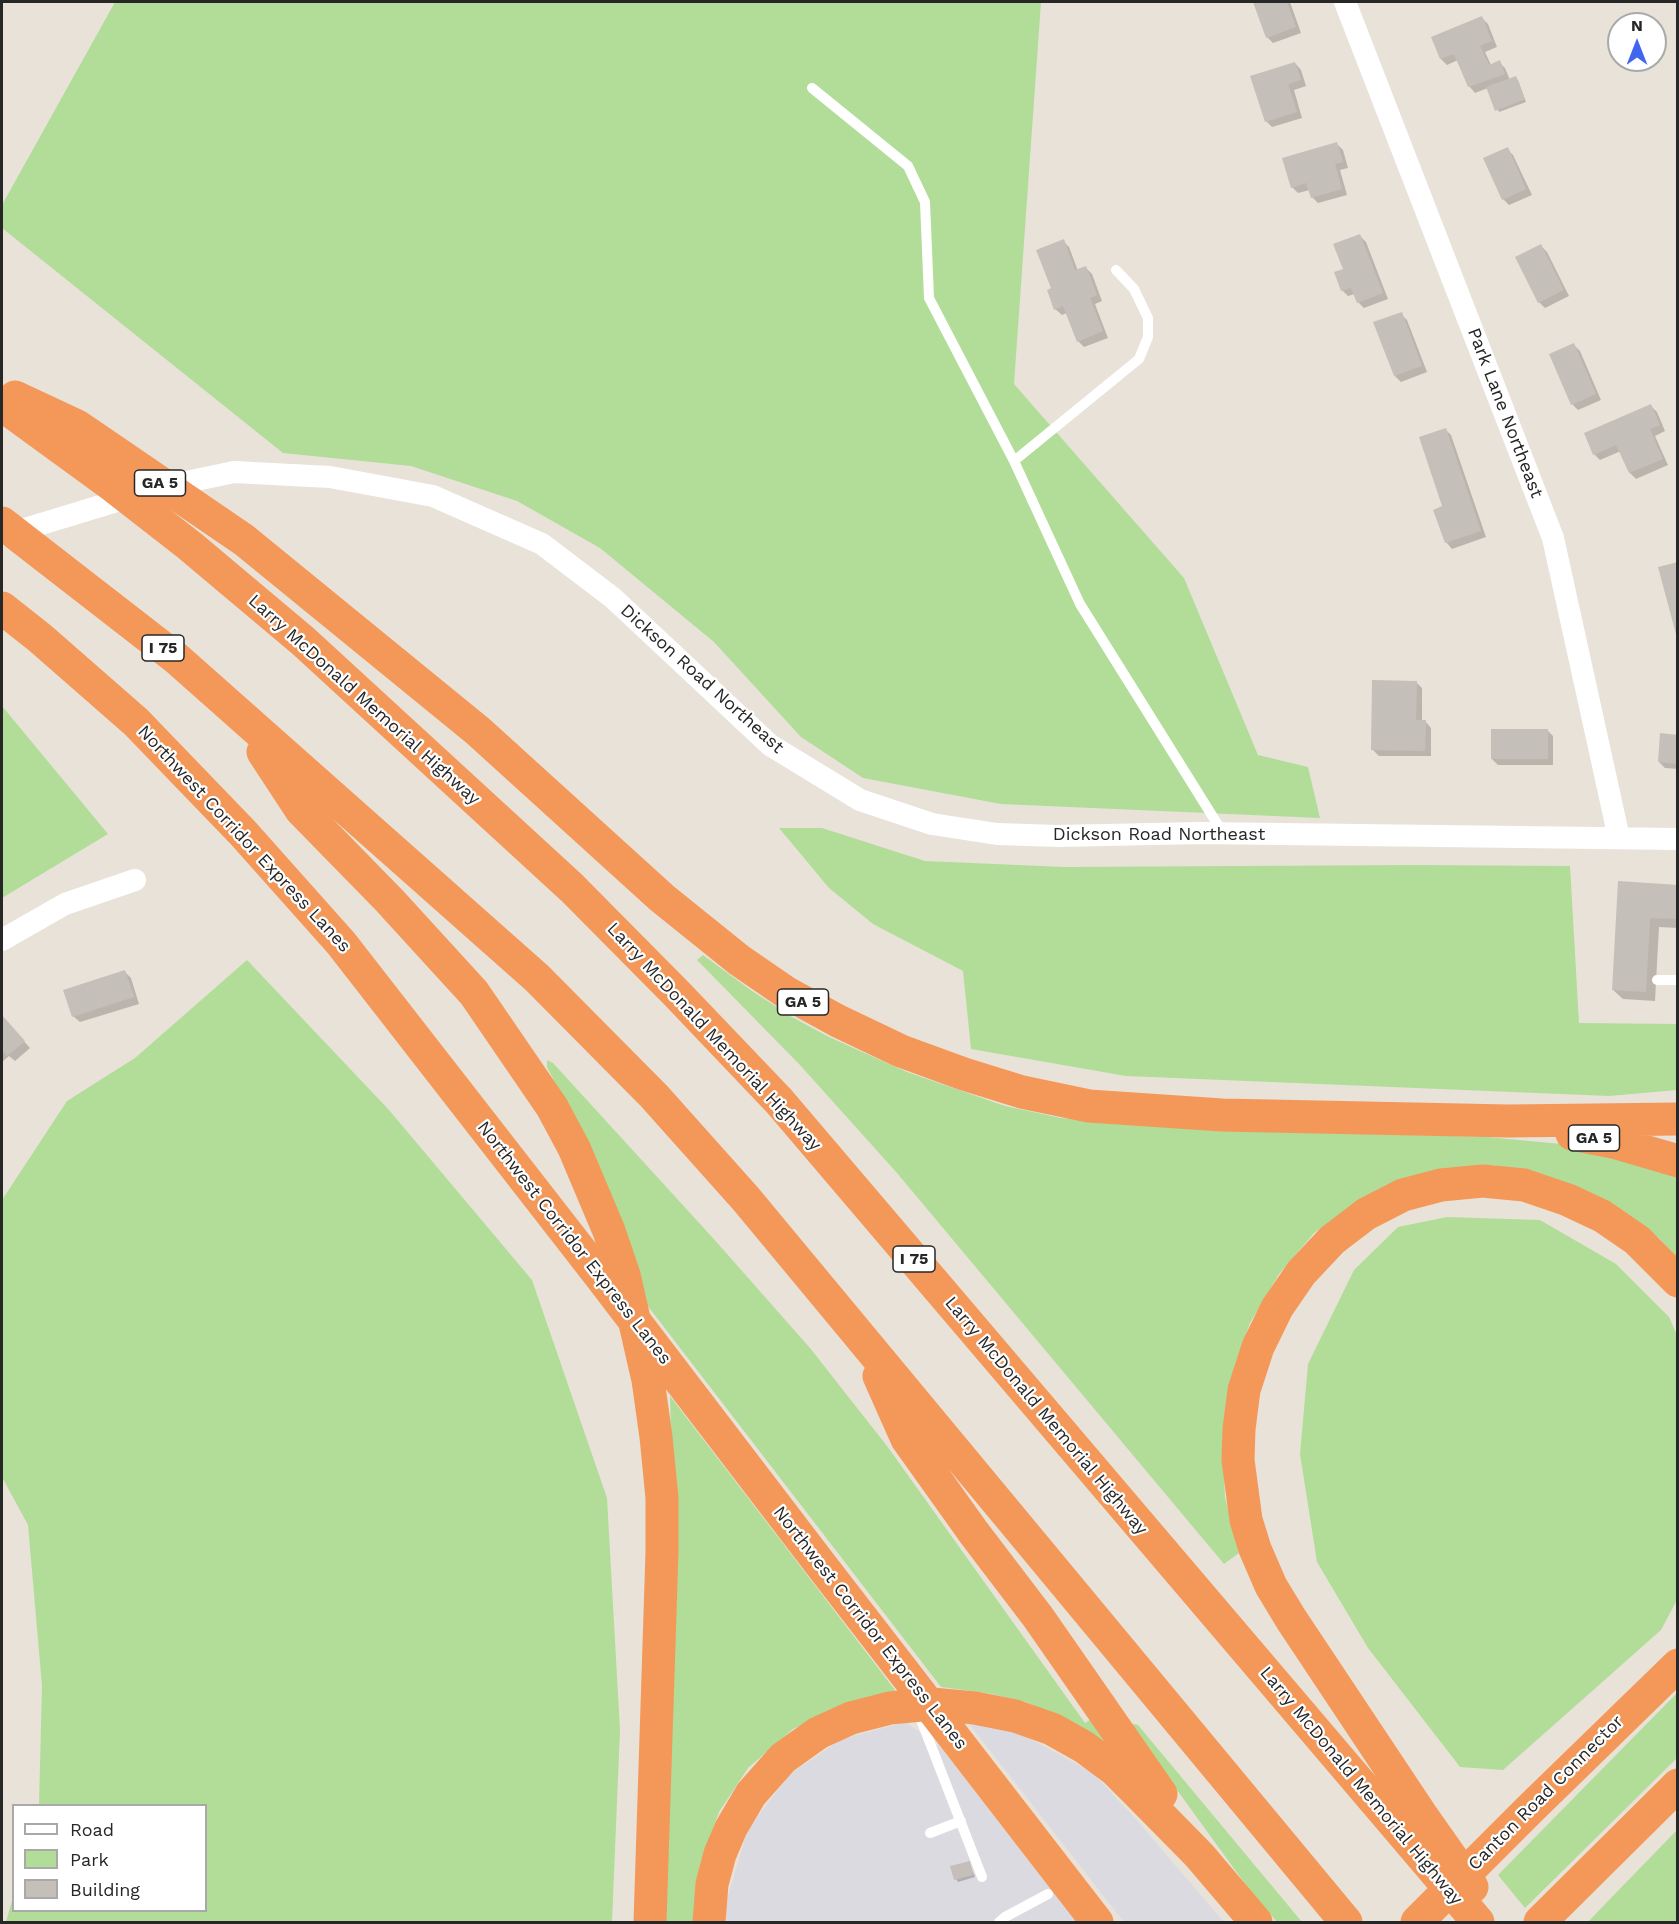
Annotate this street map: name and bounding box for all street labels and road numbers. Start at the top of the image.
street label: Park Lane Northeast [1463,325,1547,501]
road number: GA 5 [134,470,186,496]
street label: Larry McDonald Memorial Highway [244,590,484,810]
street label: Dickson Road Northeast [616,600,788,758]
road number: I 75 [142,635,184,661]
street label: Northwest Corridor Express Lanes [133,721,355,957]
street label: Dickson Road Northeast [1053,824,1265,846]
street label: Larry McDonald Memorial Highway [602,918,826,1156]
road number: GA 5 [778,989,828,1015]
street label: Northwest Corridor Express Lanes [472,1117,676,1369]
road number: GA 5 [1568,1125,1620,1151]
road number: I 75 [893,1246,935,1272]
street label: Larry McDonald Memorial Highway [940,1292,1152,1540]
street label: Northwest Corridor Express Lanes [768,1502,972,1754]
street label: Larry McDonald Memorial Highway [1255,1662,1467,1910]
street label: Canton Road Connector [1464,1711,1628,1875]

